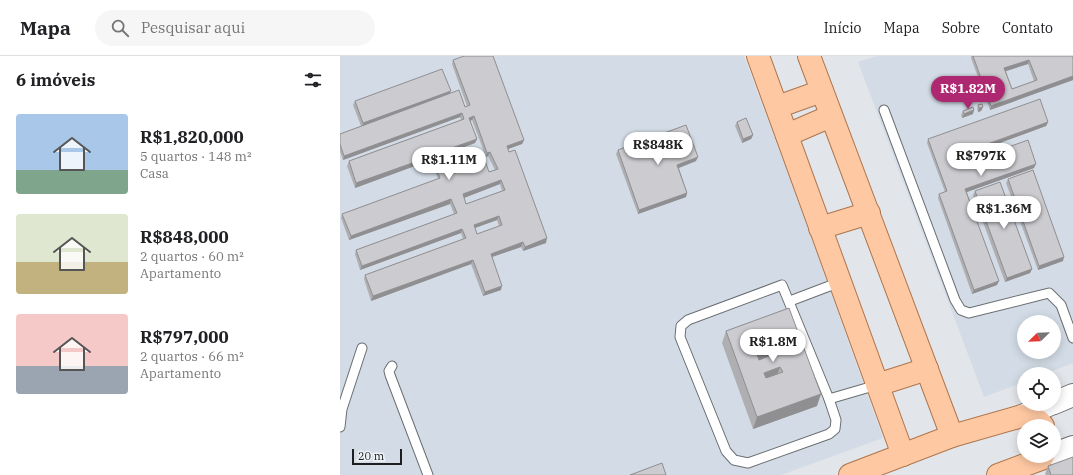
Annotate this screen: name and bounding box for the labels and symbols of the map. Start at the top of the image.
pin: R$1.82M [931,76,1005,110]
pin: R$848K [625,132,691,166]
pin: R$797K [948,143,1014,177]
pin: R$1.11M [412,147,486,181]
pin: R$1.36M [967,196,1041,230]
north arrow [1017,315,1061,359]
pin: R$1.8M [740,329,806,363]
scale bar [352,447,402,466]

